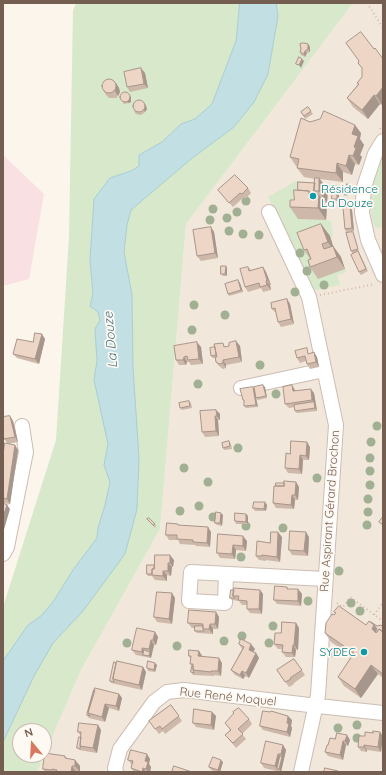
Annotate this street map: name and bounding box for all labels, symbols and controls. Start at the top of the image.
place label: Résidence La Douze [321,182,378,210]
marker: Résidence La Douze [308,191,318,201]
water label: La Douze [101,311,121,369]
street label: Rue Aspirant Gérard Brochon [317,429,343,593]
place label: SYDEC [319,645,356,659]
marker: SYDEC [359,647,369,657]
street label: Rue René Moquel [179,685,277,709]
north arrow [12,723,52,763]
text: N [23,725,35,740]

